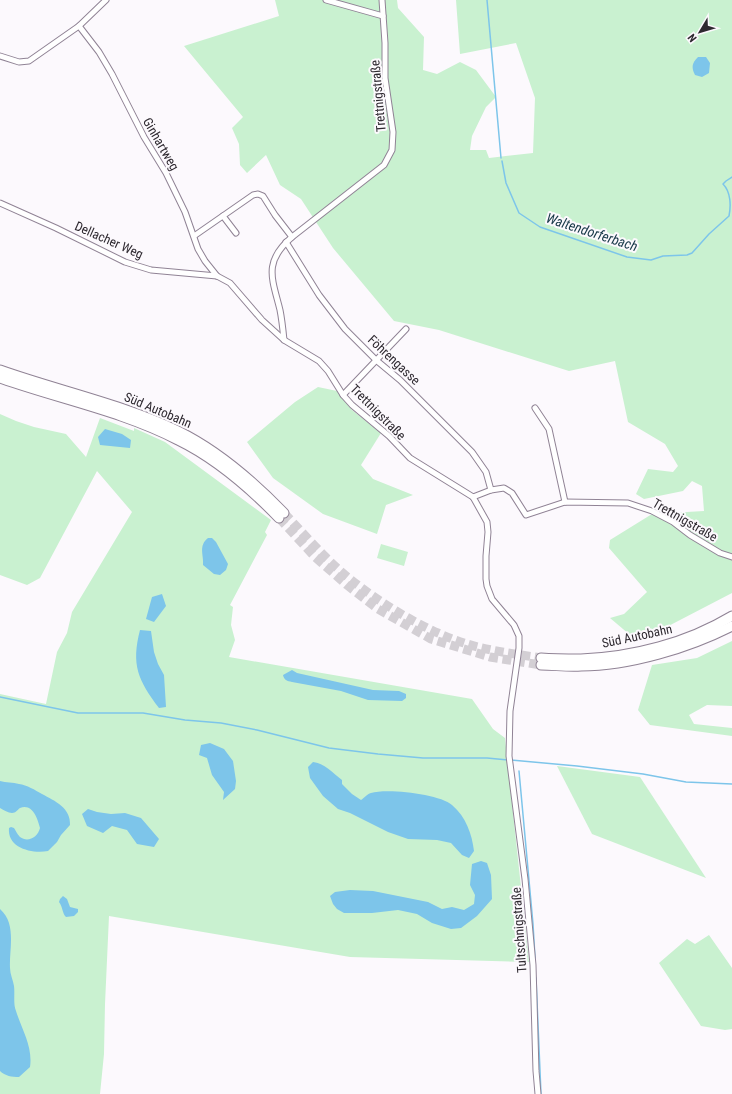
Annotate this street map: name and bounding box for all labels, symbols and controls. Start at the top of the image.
north arrow [680,12,720,52]
text: N [685,31,700,45]
street label: Trettnigstraße [367,59,389,133]
street label: Ginhartweg [140,115,182,173]
water label: Waltendorferbach [544,210,640,254]
street label: Dellacher Weg [72,218,146,262]
street label: Föhrengasse [365,332,423,388]
street label: Trettnigstraße [347,381,409,443]
street label: Süd Autobahn [122,389,194,431]
street label: Trettnigstraße [650,495,720,545]
street label: Süd Autobahn [600,621,674,651]
street label: Tultschnigstraße [509,887,529,973]

